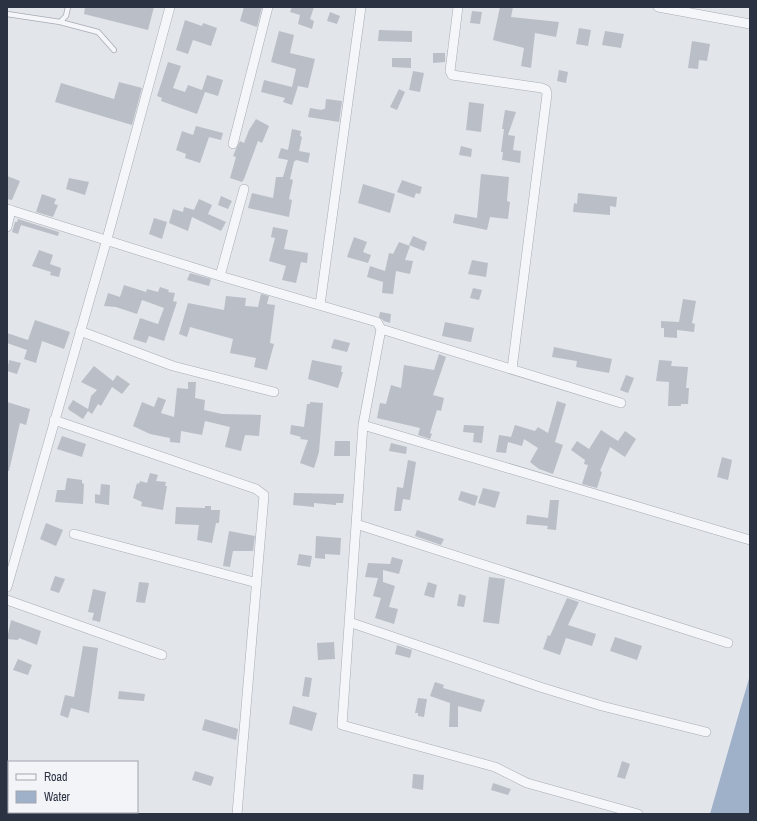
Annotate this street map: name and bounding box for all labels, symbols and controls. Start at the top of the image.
legend [8,761,138,813]
text: Road [44,769,68,785]
text: Water [44,789,71,805]

